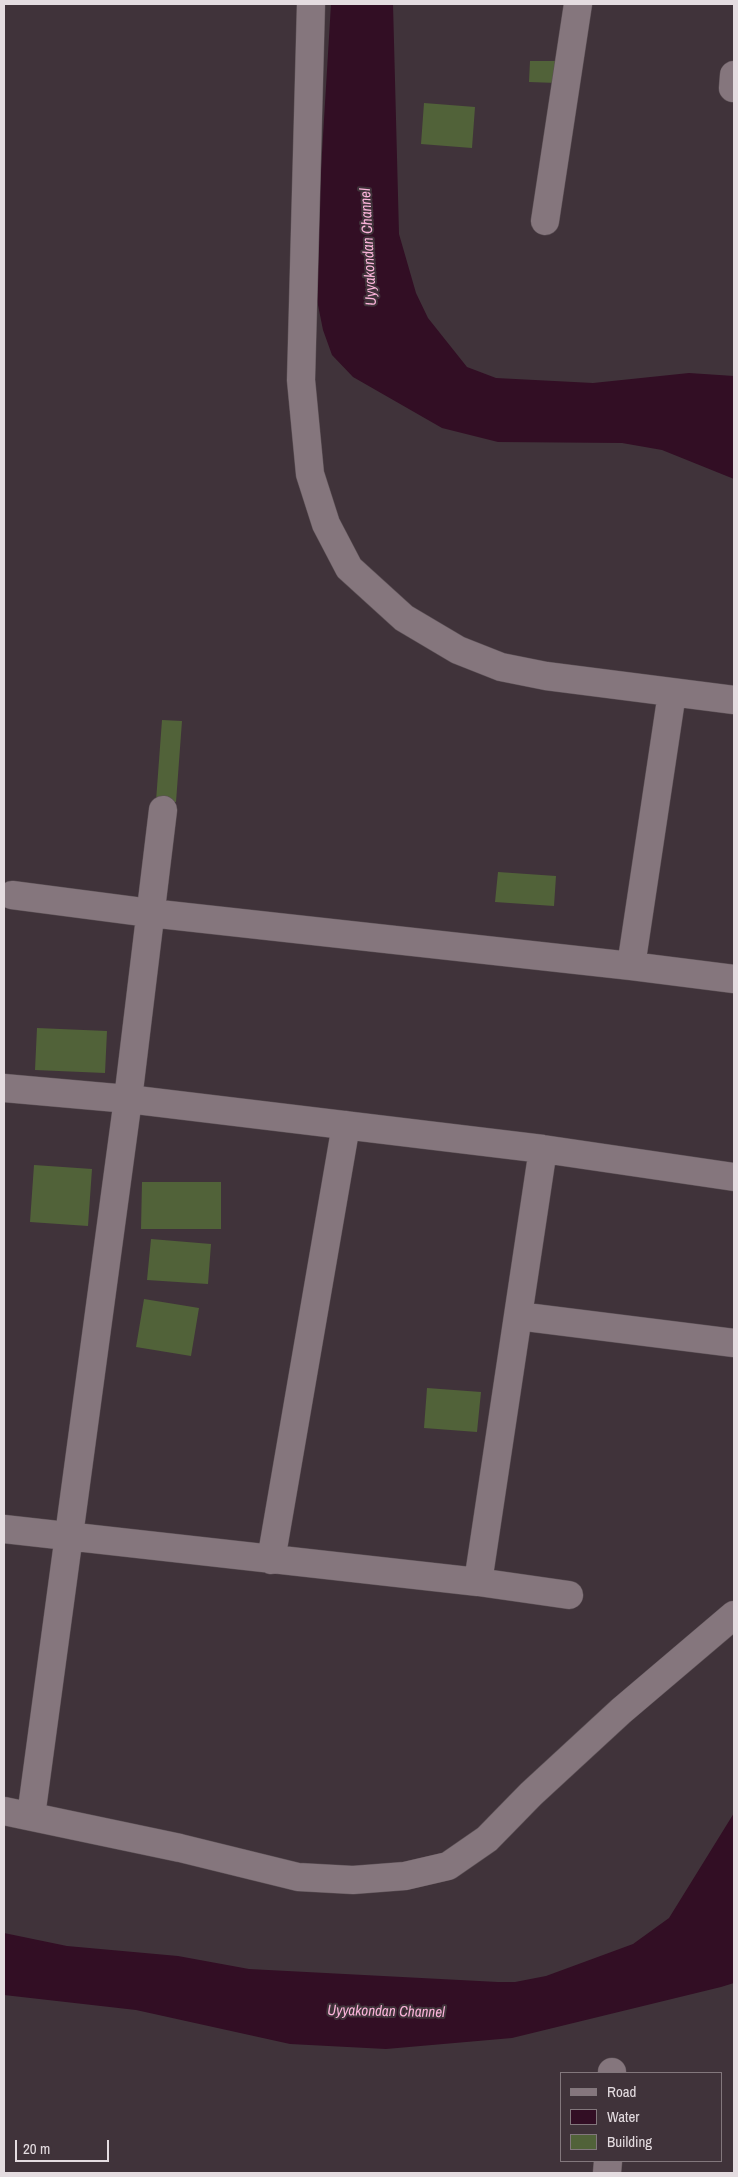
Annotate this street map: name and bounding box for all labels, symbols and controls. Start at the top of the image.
water label: Uyyakondan Channel [357,188,381,306]
water label: Uyyakondan Channel [327,2002,445,2022]
legend [560,2072,723,2162]
text: Road [607,2081,636,2102]
text: Water [607,2106,639,2127]
scale bar [18,2130,111,2162]
text: Building [607,2131,652,2152]
text: 20 m [23,2138,50,2159]

